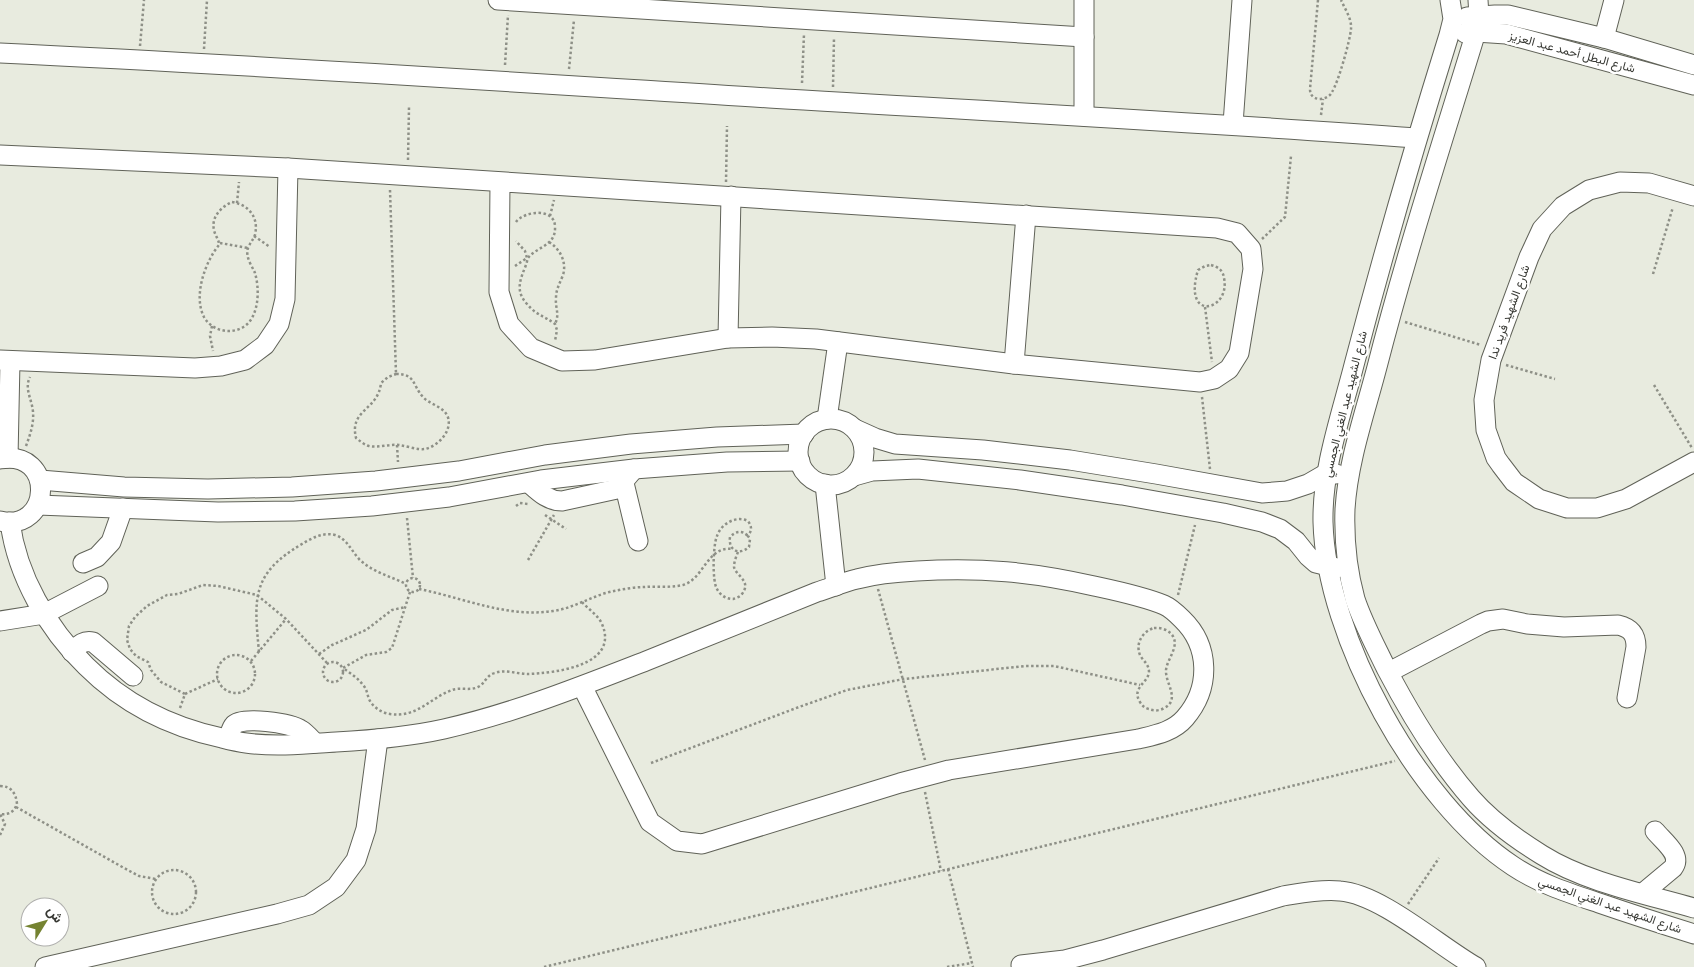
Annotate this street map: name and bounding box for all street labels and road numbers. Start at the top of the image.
street label: شارع البطل أحمد عبد العزيز [1506,27,1637,78]
street label: شارع الشهيد فريد ندا [1485,263,1534,362]
street label: شارع الشهيد عبد الغني الجمسي [1319,329,1373,479]
street label: شارع الشهيد عبد الغني الجمسي [1536,873,1684,939]

